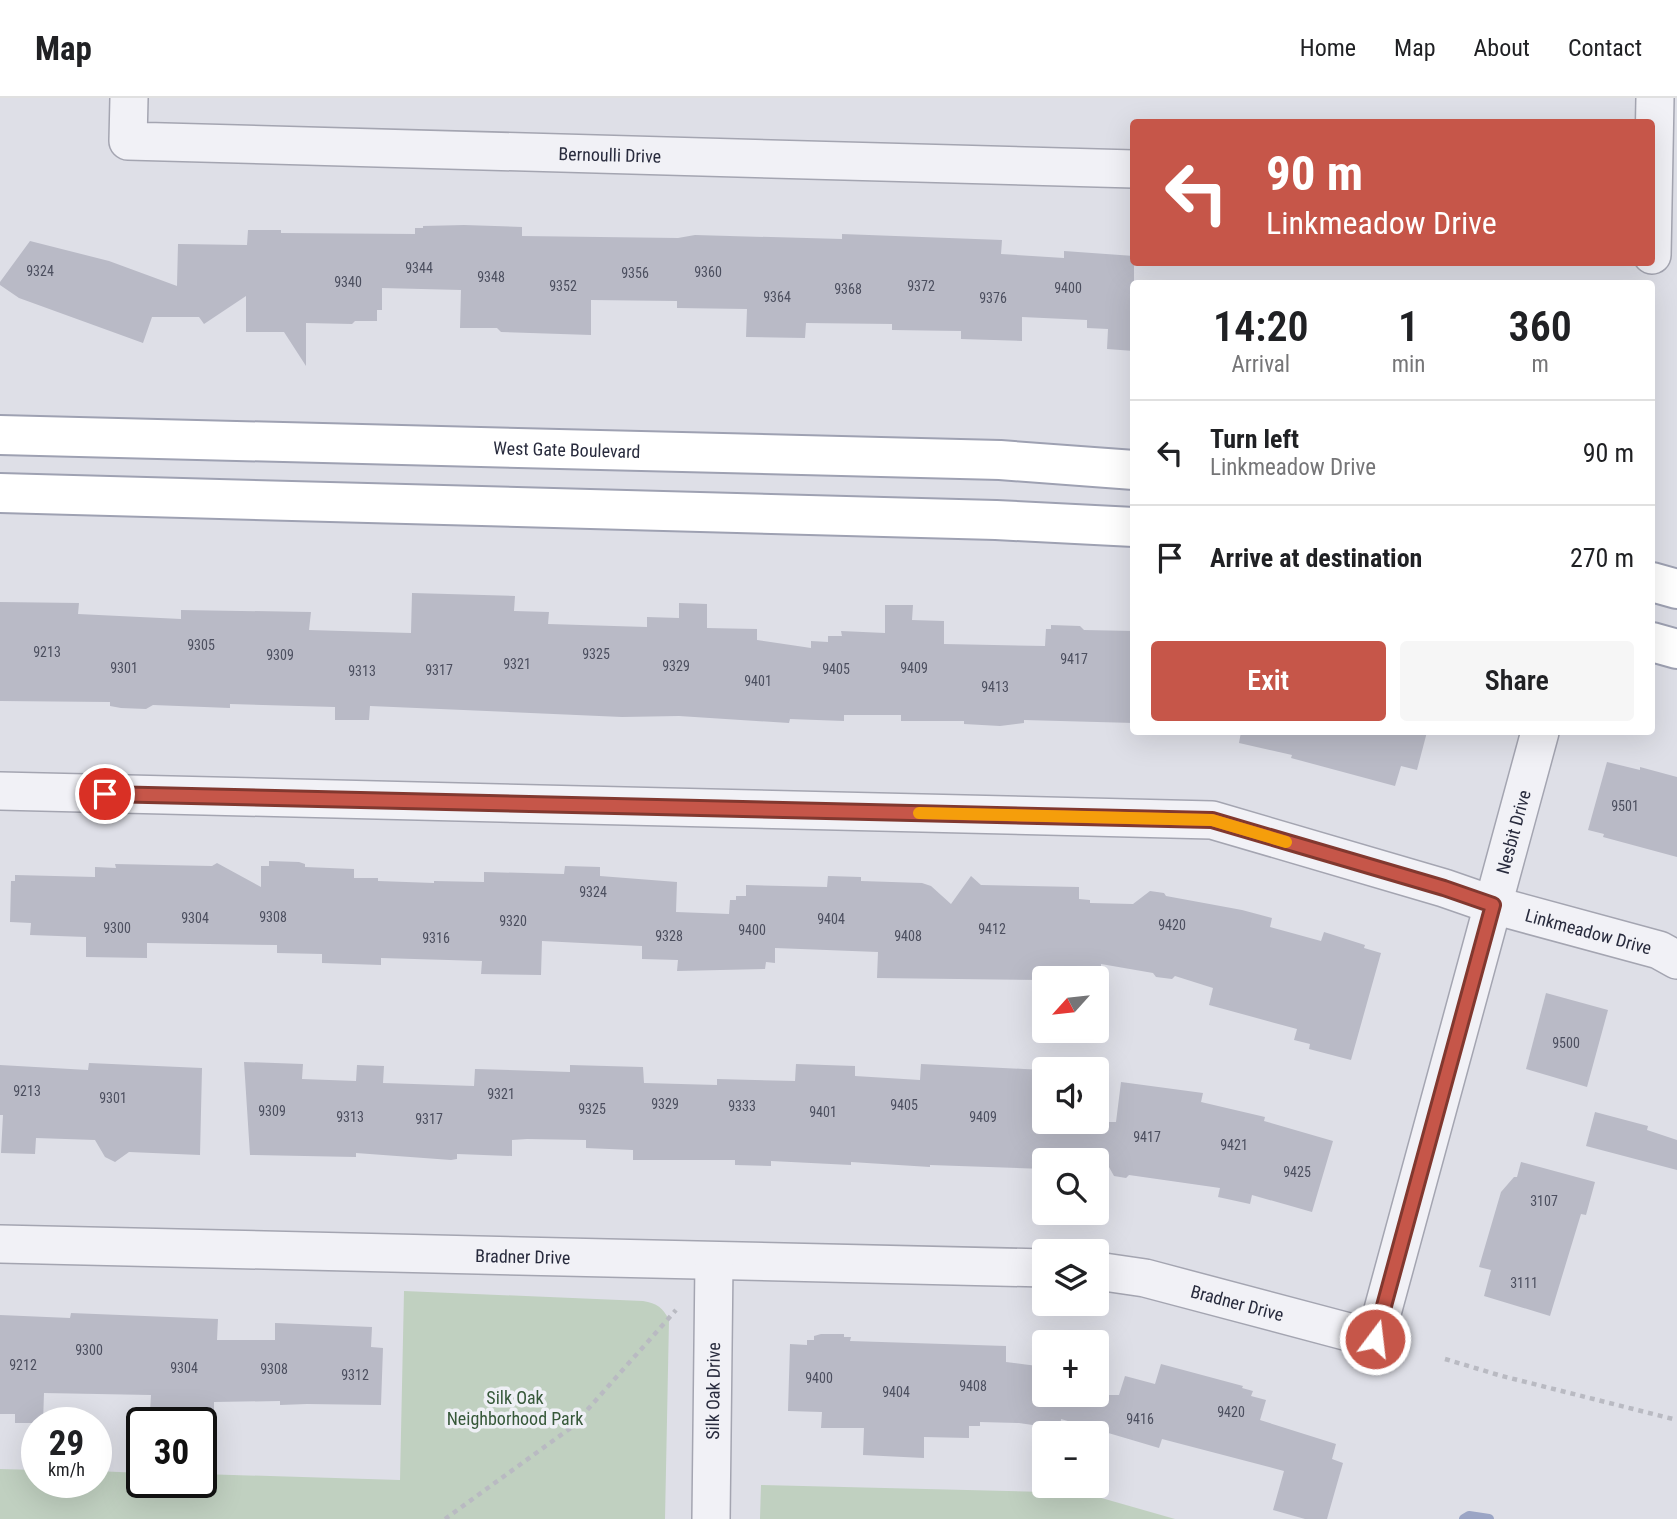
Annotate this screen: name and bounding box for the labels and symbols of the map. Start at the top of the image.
street label: Bernoulli Drive [558,142,661,166]
house number: 9344 [405,260,433,276]
house number: 9324 [26,263,54,279]
house number: 9360 [694,264,722,280]
house number: 9356 [621,265,649,281]
house number: 9348 [477,269,505,285]
house number: 9340 [334,274,362,290]
house number: 9352 [549,278,577,294]
house number: 9372 [907,278,935,294]
house number: 9400 [1054,280,1082,296]
house number: 9368 [834,281,862,297]
house number: 9364 [763,289,791,305]
house number: 9376 [979,290,1007,306]
street label: West Gate Boulevard [493,437,641,462]
house number: 9305 [187,637,215,653]
house number: 9213 [33,644,61,660]
house number: 9325 [582,646,610,662]
house number: 9309 [266,647,294,663]
house number: 9417 [1060,651,1088,667]
house number: 9321 [503,656,531,672]
house number: 9329 [662,658,690,674]
house number: 9301 [110,660,138,676]
house number: 9409 [900,660,928,676]
house number: 9405 [822,661,850,677]
house number: 9317 [425,662,453,678]
house number: 9313 [348,663,376,679]
house number: 9401 [744,673,772,689]
house number: 9413 [981,679,1009,695]
pin [75,764,135,824]
street label: Nesbit Drive [1491,787,1534,876]
house number: 9501 [1611,798,1639,814]
house number: 9324 [579,884,607,900]
street label: Linkmeadow Drive [1523,904,1654,958]
house number: 9308 [259,909,287,925]
house number: 9304 [181,910,209,926]
house number: 9404 [817,911,845,927]
house number: 9320 [499,913,527,929]
house number: 9420 [1158,917,1186,933]
house number: 9300 [103,920,131,936]
house number: 9412 [978,921,1006,937]
house number: 9400 [738,922,766,938]
house number: 9328 [655,928,683,944]
house number: 9408 [894,928,922,944]
house number: 9316 [422,930,450,946]
north arrow [1032,966,1110,1043]
house number: 9500 [1552,1035,1580,1051]
house number: 9213 [13,1083,41,1099]
house number: 9321 [487,1086,515,1102]
house number: 9301 [99,1090,127,1106]
house number: 9329 [651,1096,679,1112]
house number: 9405 [890,1097,918,1113]
house number: 9333 [728,1098,756,1114]
house number: 9325 [578,1101,606,1117]
house number: 9309 [258,1103,286,1119]
house number: 9401 [809,1104,837,1120]
house number: 9313 [336,1109,364,1125]
house number: 9409 [969,1109,997,1125]
house number: 9317 [415,1111,443,1127]
house number: 9417 [1133,1129,1161,1145]
house number: 9421 [1220,1137,1248,1153]
house number: 9425 [1283,1164,1311,1180]
house number: 3107 [1530,1193,1558,1209]
street label: Bradner Drive [475,1244,571,1268]
house number: 3111 [1510,1275,1538,1291]
street label: Bradner Drive [1189,1280,1286,1325]
position arrow [1338,1302,1412,1376]
house number: 9300 [75,1342,103,1358]
street label: Silk Oak Drive [701,1342,724,1440]
house number: 9212 [9,1357,37,1373]
house number: 9304 [170,1360,198,1376]
house number: 9308 [260,1361,288,1377]
house number: 9312 [341,1367,369,1383]
house number: 9400 [805,1370,833,1386]
house number: 9408 [959,1378,987,1394]
house number: 9404 [882,1384,910,1400]
park label: Silk Oak Neighborhood Park [447,1387,583,1429]
house number: 9420 [1217,1404,1245,1420]
speed limit sign: 30 [126,1407,217,1498]
house number: 9416 [1126,1411,1154,1427]

